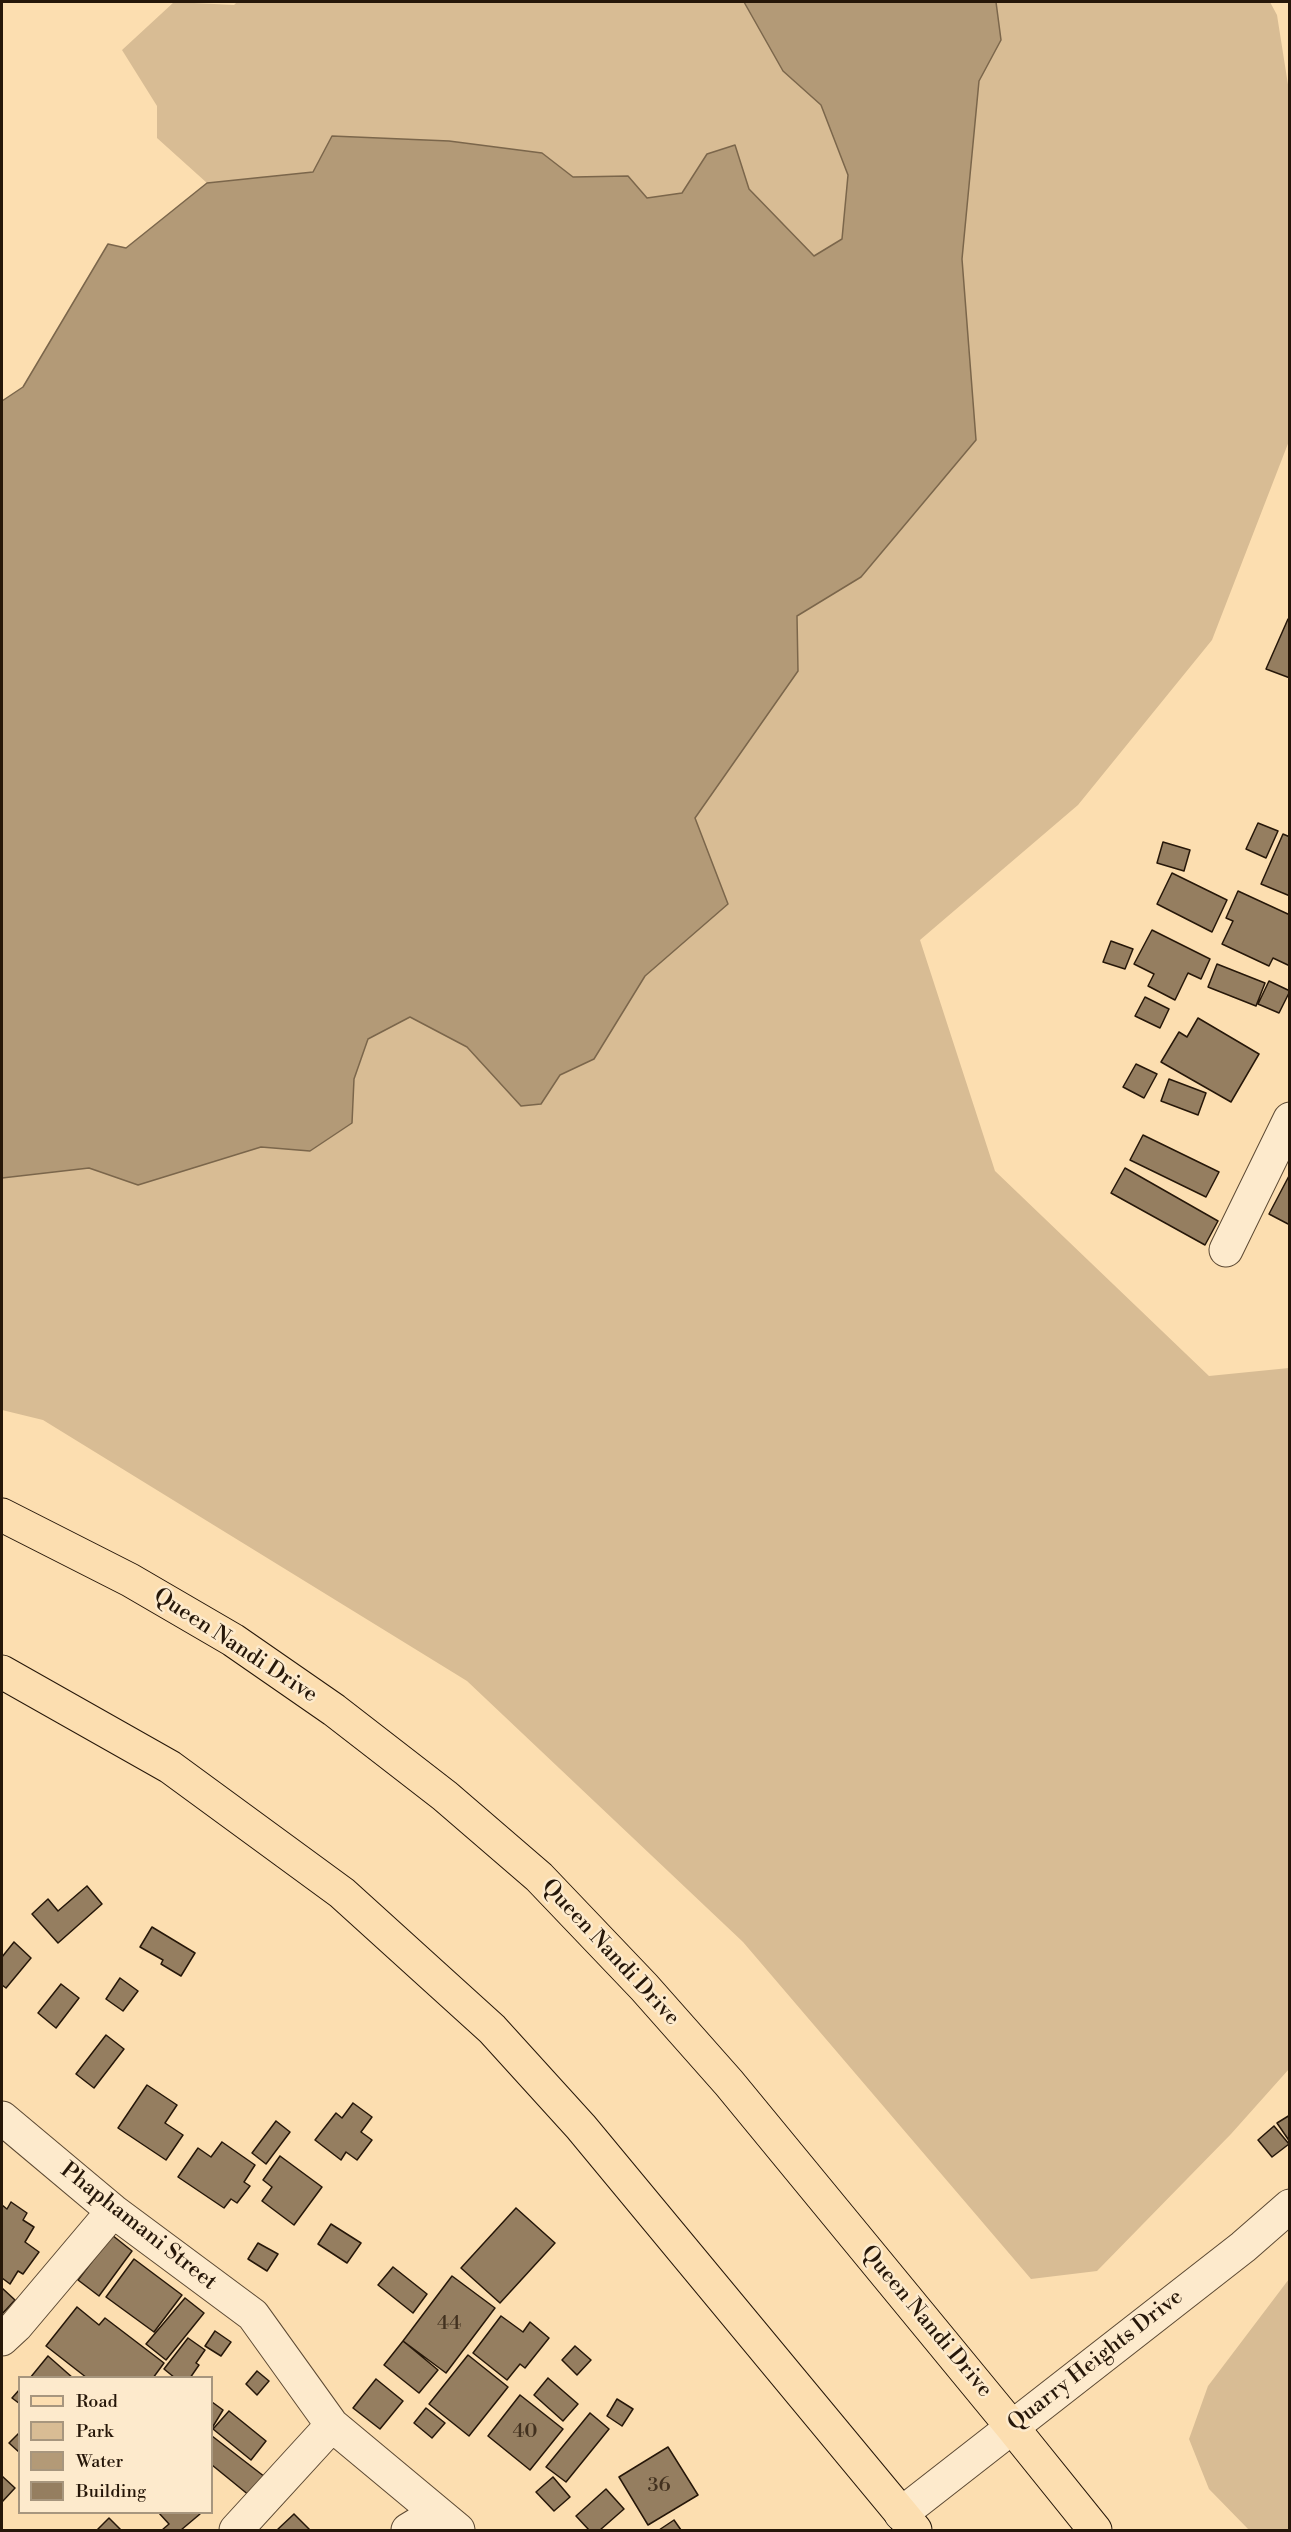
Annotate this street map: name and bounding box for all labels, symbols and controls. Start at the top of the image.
street label: Queen Nandi Drive [148,1583,322,1709]
street label: Queen Nandi Drive [535,1874,685,2032]
street label: Phaphamani Street [54,2158,222,2296]
street label: Queen Nandi Drive [855,2241,997,2403]
street label: Quarry Heights Drive [1003,2284,1189,2438]
house number: 44 [437,2312,461,2336]
legend [18,2376,213,2514]
text: Road [76,2390,118,2413]
text: Park [76,2420,113,2443]
house number: 40 [512,2420,538,2444]
text: Water [76,2450,123,2473]
house number: 36 [647,2474,671,2498]
text: Building [76,2480,146,2503]

